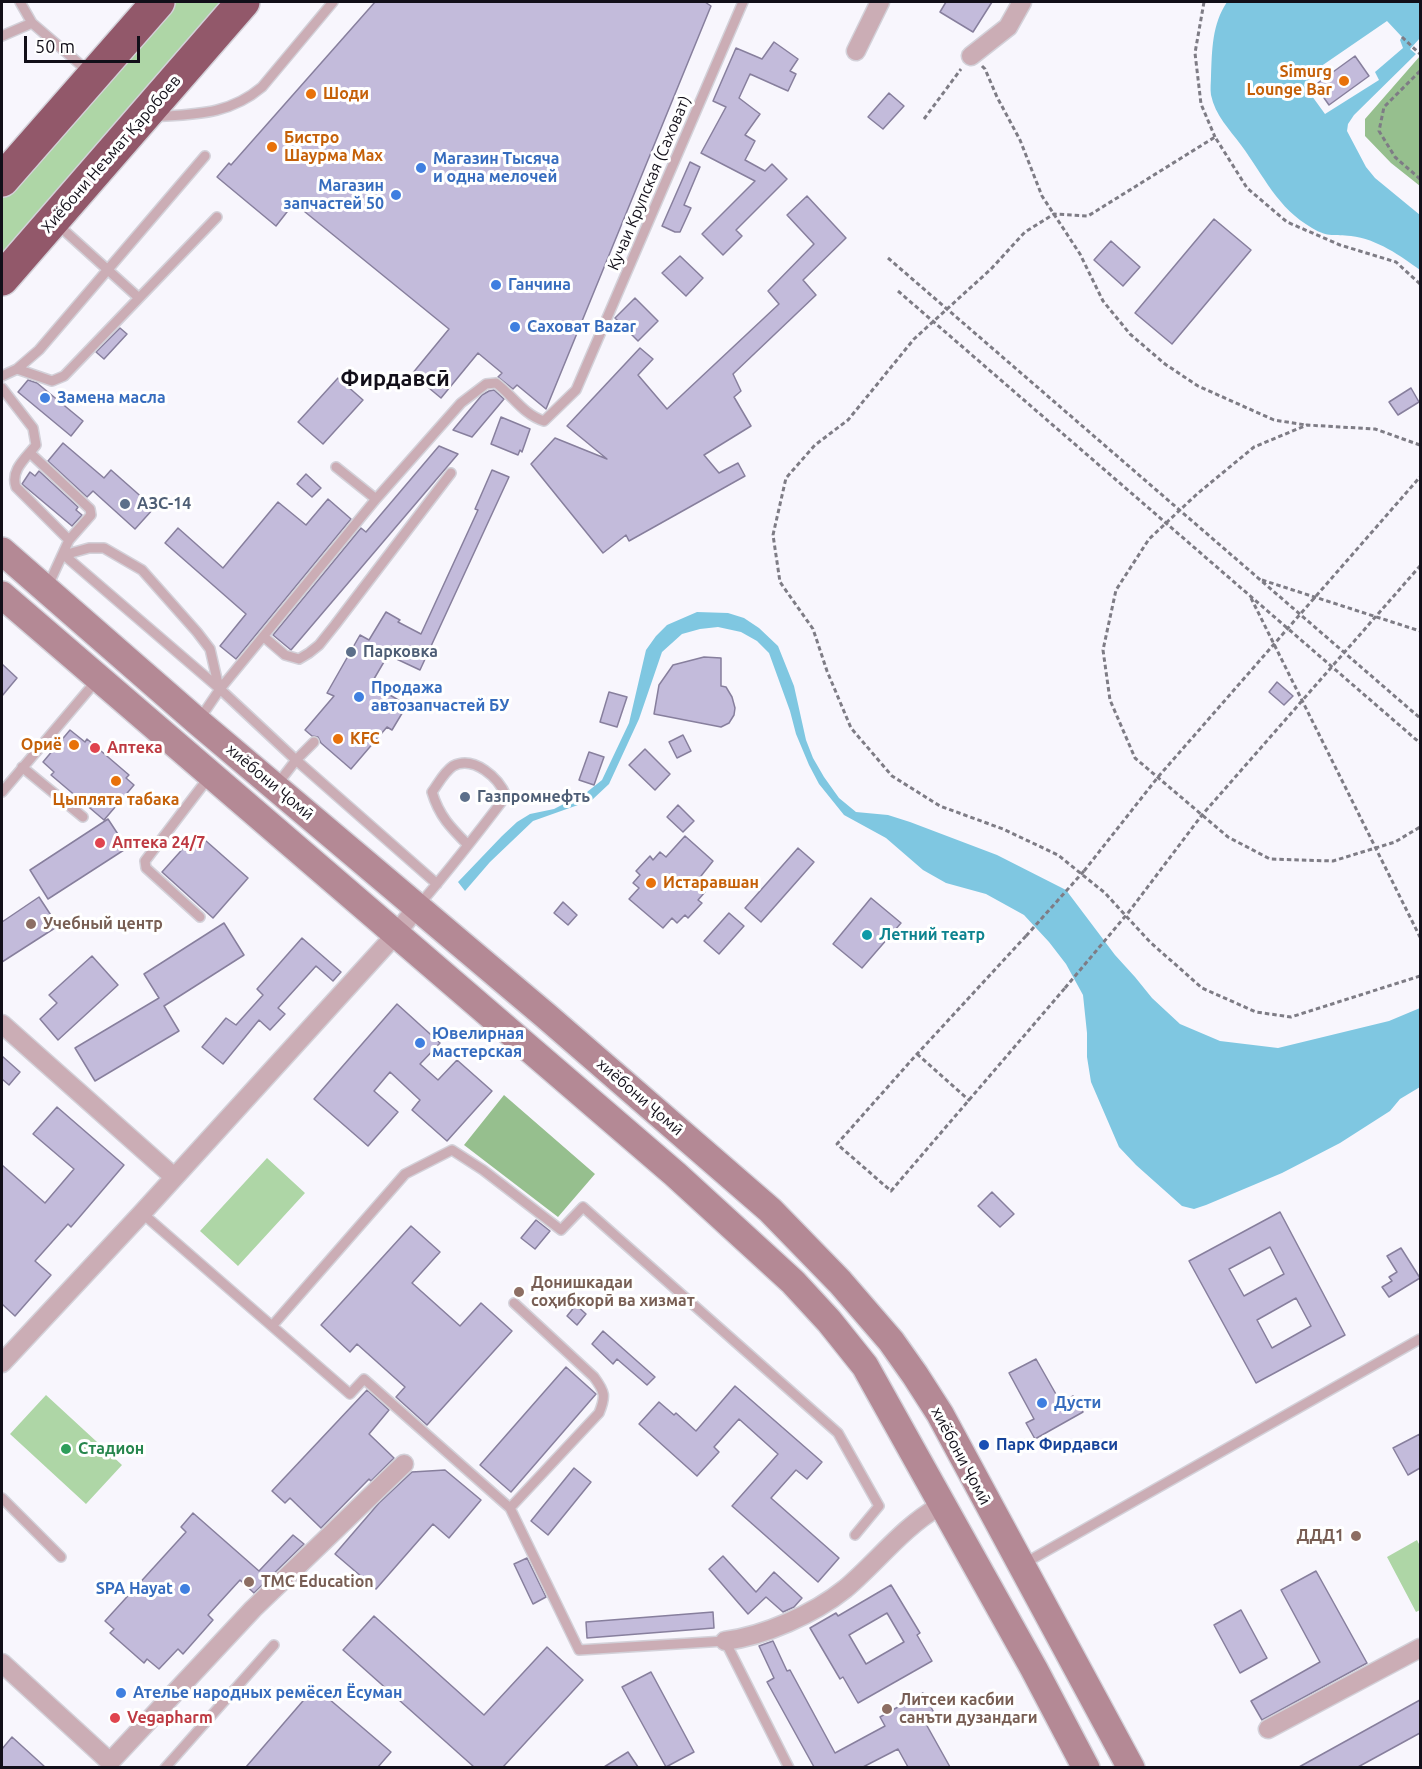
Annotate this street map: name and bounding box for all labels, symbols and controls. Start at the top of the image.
scale bar [27,24,142,62]
text: 50 m [35,36,75,56]
place label: Simurg Lounge Bar [1247,62,1332,100]
street label: Хиёбони Неъмат Қаробоев [37,71,185,237]
marker: Simurg Lounge Bar [1337,74,1351,88]
place label: Шоди [323,84,369,104]
marker: Шоди [304,87,318,101]
street label: Кучаи Крупская (Саховат) [603,93,695,273]
place label: Бистро Шаурма Мax [284,128,383,166]
marker: Бистро Шаурма Мax [265,140,279,154]
place label: Магазин Тысяча и одна мелочей [433,149,559,187]
marker: Магазин Тысяча и одна мелочей [414,161,428,175]
place label: Магазин запчастей 50 [284,176,384,214]
marker: Магазин запчастей 50 [389,188,403,202]
place label: Ганчина [508,275,571,295]
marker: Ганчина [489,278,503,292]
place label: Саховат Bazar [527,317,636,337]
marker: Саховат Bazar [508,320,522,334]
district label: Фирдавсӣ [340,366,450,392]
place label: Замена масла [57,388,166,408]
marker: Замена масла [38,391,52,405]
place label: АЗС-14 [137,494,191,514]
marker: АЗС-14 [118,497,132,511]
place label: Парковка [363,642,438,662]
marker: Парковка [344,645,358,659]
place label: Продажа автозапчастей БУ [371,678,509,716]
marker: Продажа автозапчастей БУ [352,690,366,704]
place label: KFC [350,729,380,749]
marker: KFC [331,732,345,746]
place label: Ориё [21,735,62,755]
marker: Ориё [67,738,81,752]
place label: Аптека [107,738,163,758]
street label: хиёбони Ҷомӣ [222,740,318,824]
marker: Аптека [88,741,102,755]
marker: Цыплята табака [109,774,123,788]
place label: Газпромнефть [477,787,590,807]
place label: Цыплята табака [53,790,179,810]
marker: Газпромнефть [458,790,472,804]
place label: Аптека 24/7 [112,833,205,853]
marker: Аптека 24/7 [93,836,107,850]
place label: Истаравшан [663,873,759,893]
marker: Истаравшан [644,876,658,890]
place label: Учебный центр [43,914,163,934]
marker: Учебный центр [24,917,38,931]
place label: Летний театр [879,925,985,945]
marker: Летний театр [860,928,874,942]
place label: Ювелирная мастерская [432,1024,524,1062]
marker: Ювелирная мастерская [413,1036,427,1050]
street label: хиёбони Ҷомӣ [593,1054,687,1140]
place label: Донишкадаи соҳибкорӣ ва хизмат [531,1273,695,1311]
marker: Донишкадаи соҳибкорӣ ва хизмат [512,1285,526,1299]
place label: Дусти [1054,1393,1101,1413]
marker: Дусти [1035,1396,1049,1410]
street label: хиёбони Ҷомӣ [927,1404,995,1508]
place label: Парк Фирдавси [996,1435,1118,1455]
marker: Парк Фирдавси [977,1438,991,1452]
place label: Стадион [78,1439,144,1459]
marker: Стадион [59,1442,73,1456]
place label: ДДД1 [1297,1526,1344,1546]
marker: ДДД1 [1349,1529,1363,1543]
place label: TMC Education [261,1572,374,1592]
marker: TMC Education [242,1575,256,1589]
place label: SPA Hayat [96,1579,173,1599]
marker: SPA Hayat [178,1582,192,1596]
place label: Ателье народных ремёсел Ёсуман [133,1683,402,1703]
marker: Ателье народных ремёсел Ёсуман [114,1686,128,1700]
place label: Литсеи касбии санъти дузандаги [899,1690,1037,1728]
marker: Литсеи касбии санъти дузандаги [880,1702,894,1716]
place label: Vegapharm [127,1708,213,1728]
marker: Vegapharm [108,1711,122,1725]

